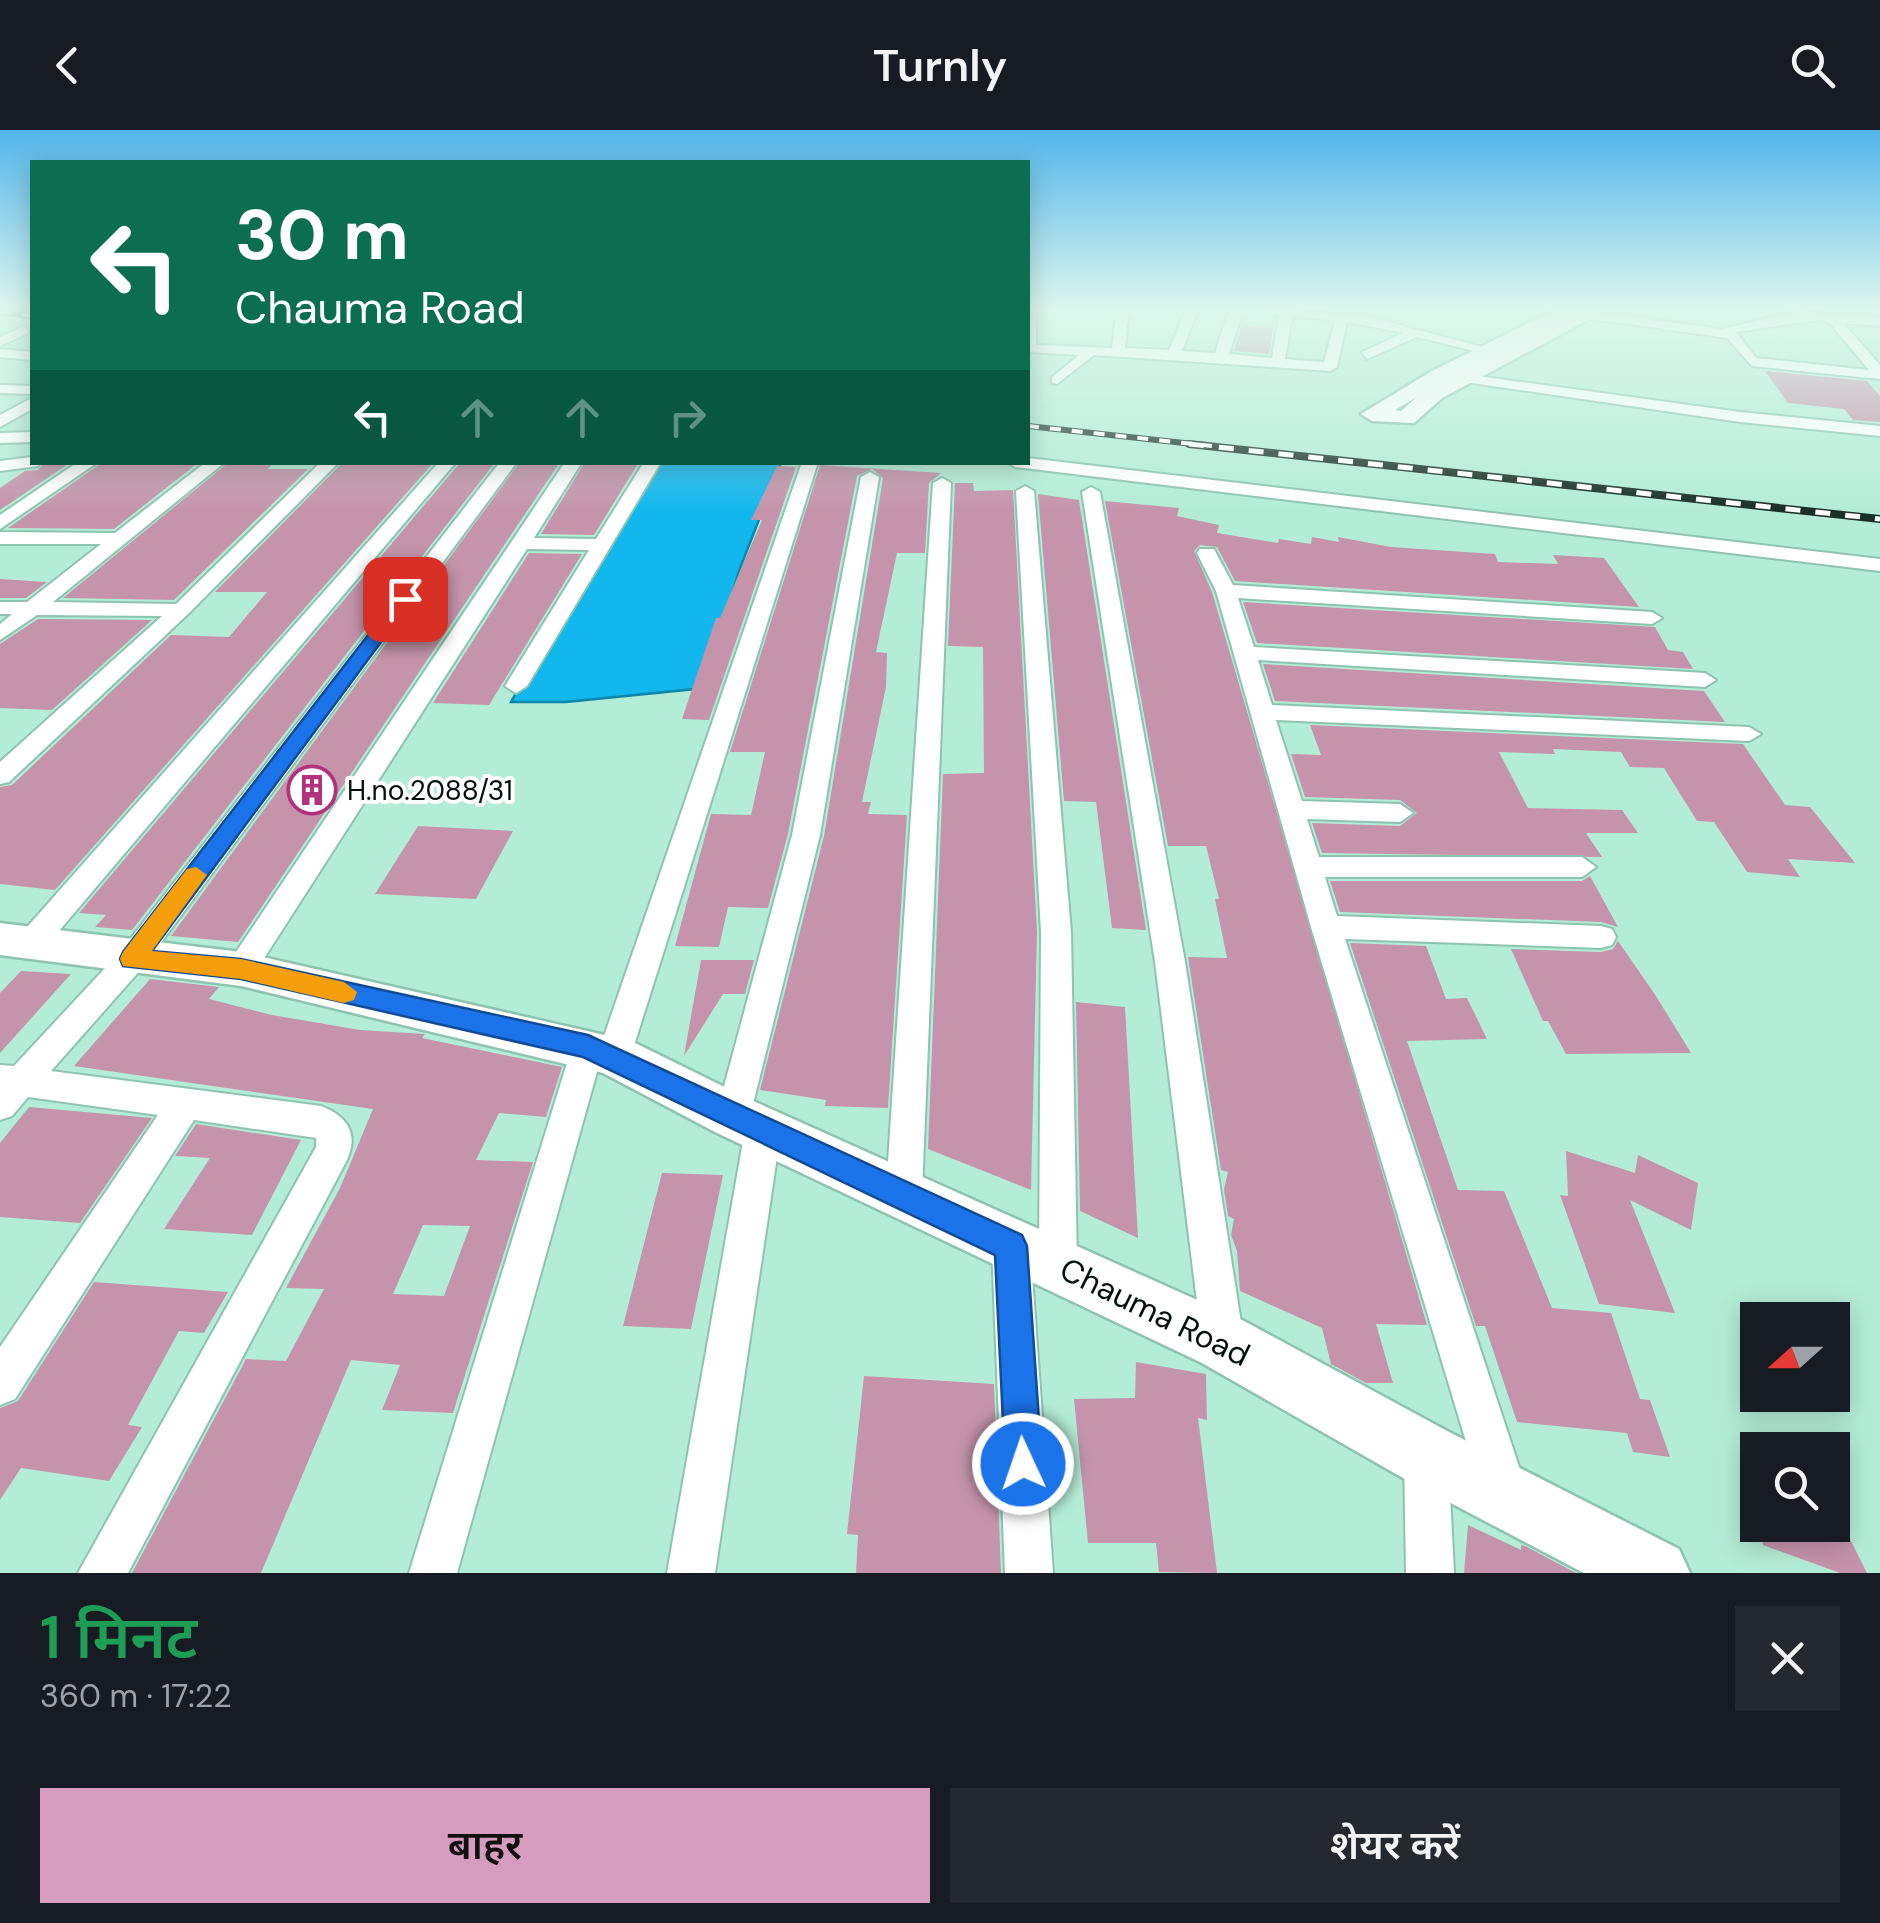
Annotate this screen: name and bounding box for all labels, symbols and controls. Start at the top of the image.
text: Turnly [873,36,1007,95]
icon: back [40,38,95,93]
icon: search [1785,38,1840,93]
text: 30 m [235,190,409,281]
icon: left [70,200,200,330]
text: Chauma Road [235,278,525,337]
icon: left [345,390,400,445]
icon: ahead [450,390,505,445]
icon: ahead [555,390,610,445]
icon: right [660,390,715,445]
pin [363,557,448,642]
icon: arrive [378,572,433,627]
building icon: H.no.2088/31 [286,764,338,816]
place label: H.no.2088/31 [347,772,513,809]
street label: Chauma Road [1053,1248,1257,1376]
north arrow [1740,1302,1850,1412]
map controls [1740,1302,1850,1542]
position arrow [971,1412,1075,1516]
button: search [1740,1432,1850,1542]
text: 1 मिनट [40,1598,197,1677]
button: close [1735,1606,1840,1711]
text: 360 m · 17:22 [40,1675,232,1717]
button: बाहर [40,1788,930,1903]
button: शेयर करें [950,1788,1840,1903]

